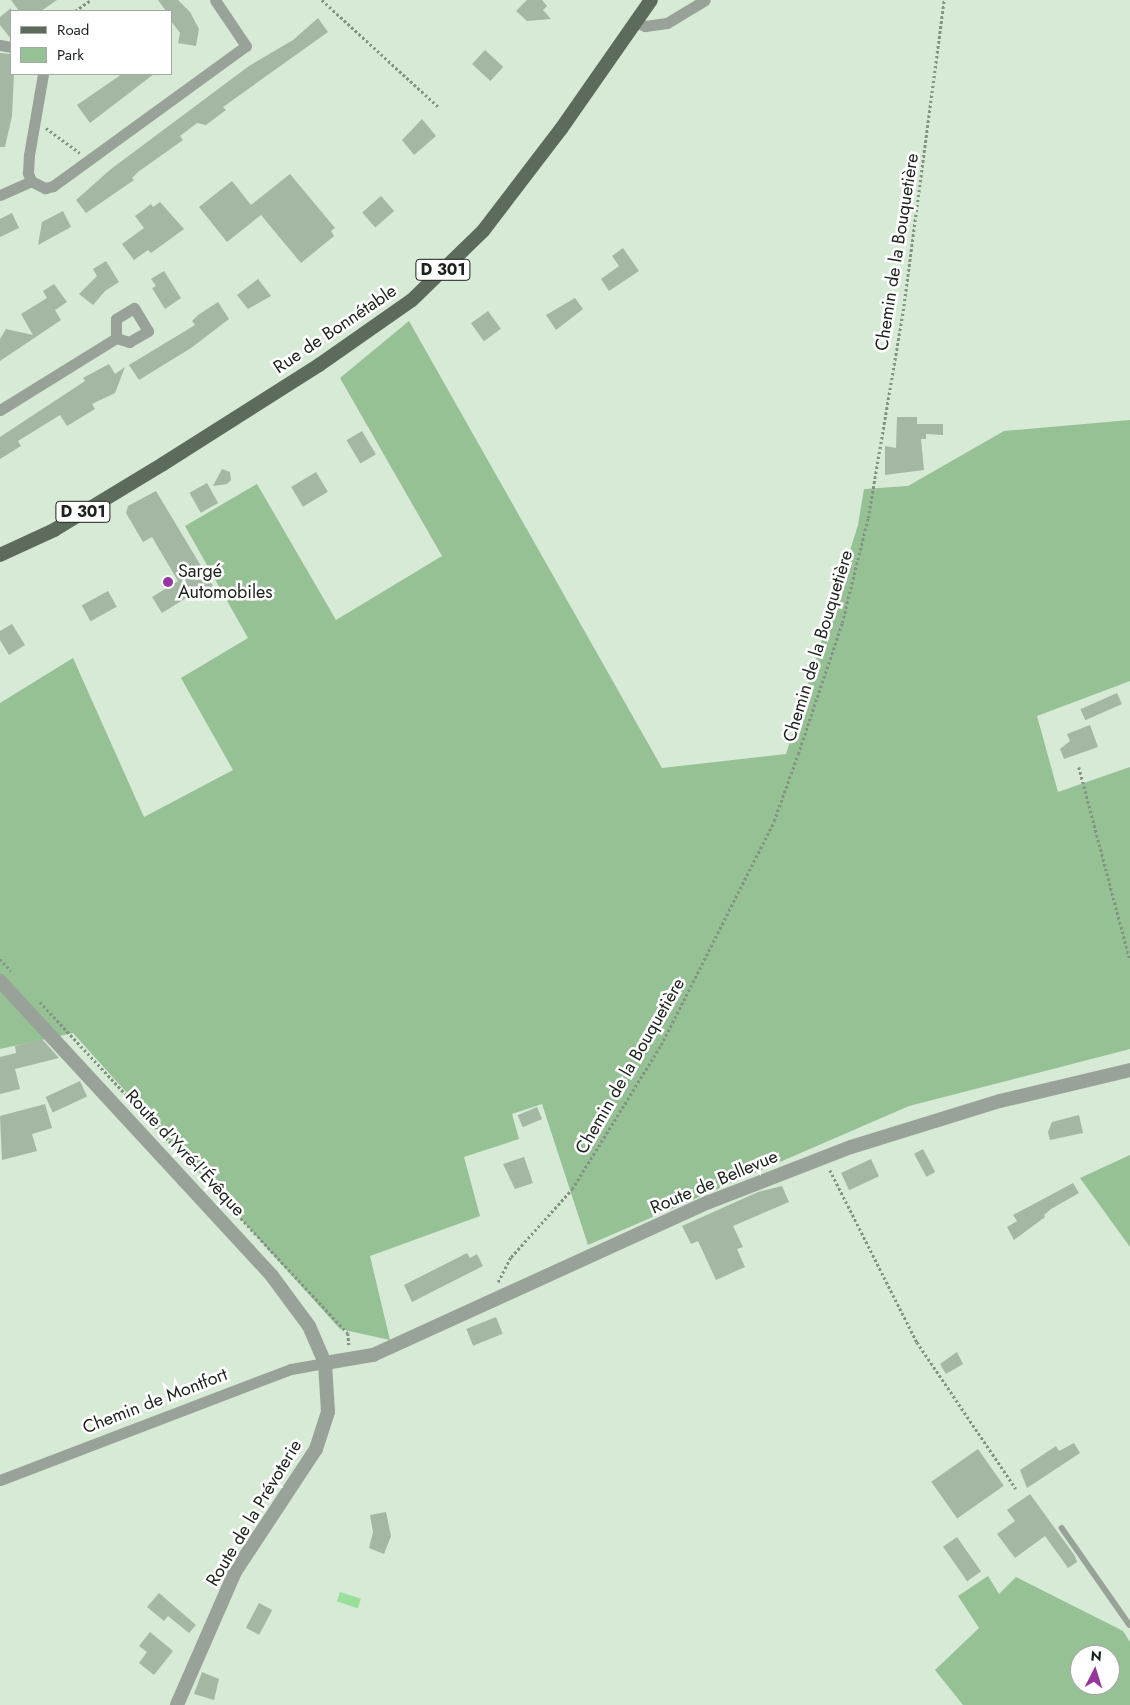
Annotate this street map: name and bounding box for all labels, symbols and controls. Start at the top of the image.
legend [10,10,172,75]
text: Road [57,19,89,41]
text: Park [57,44,84,66]
street label: Chemin de la Bouquetière [871,152,923,352]
road number: D 301 [414,256,472,284]
street label: Rue de Bonnétable [269,280,401,378]
road number: D 301 [54,498,112,526]
street label: Chemin de la Bouquetière [779,547,857,745]
place label: Sargé Automobiles [178,561,273,604]
marker: Sargé Automobiles [162,576,174,588]
street label: Chemin de la Bouquetière [571,974,689,1158]
street label: Route d'Yvré-l'Évêque [121,1085,249,1221]
street label: Route de Bellevue [647,1145,781,1219]
street label: Chemin de Montfort [80,1363,230,1439]
street label: Route de la Prévoterie [202,1436,306,1590]
north arrow [1070,1645,1120,1695]
text: N [1090,1646,1103,1667]

